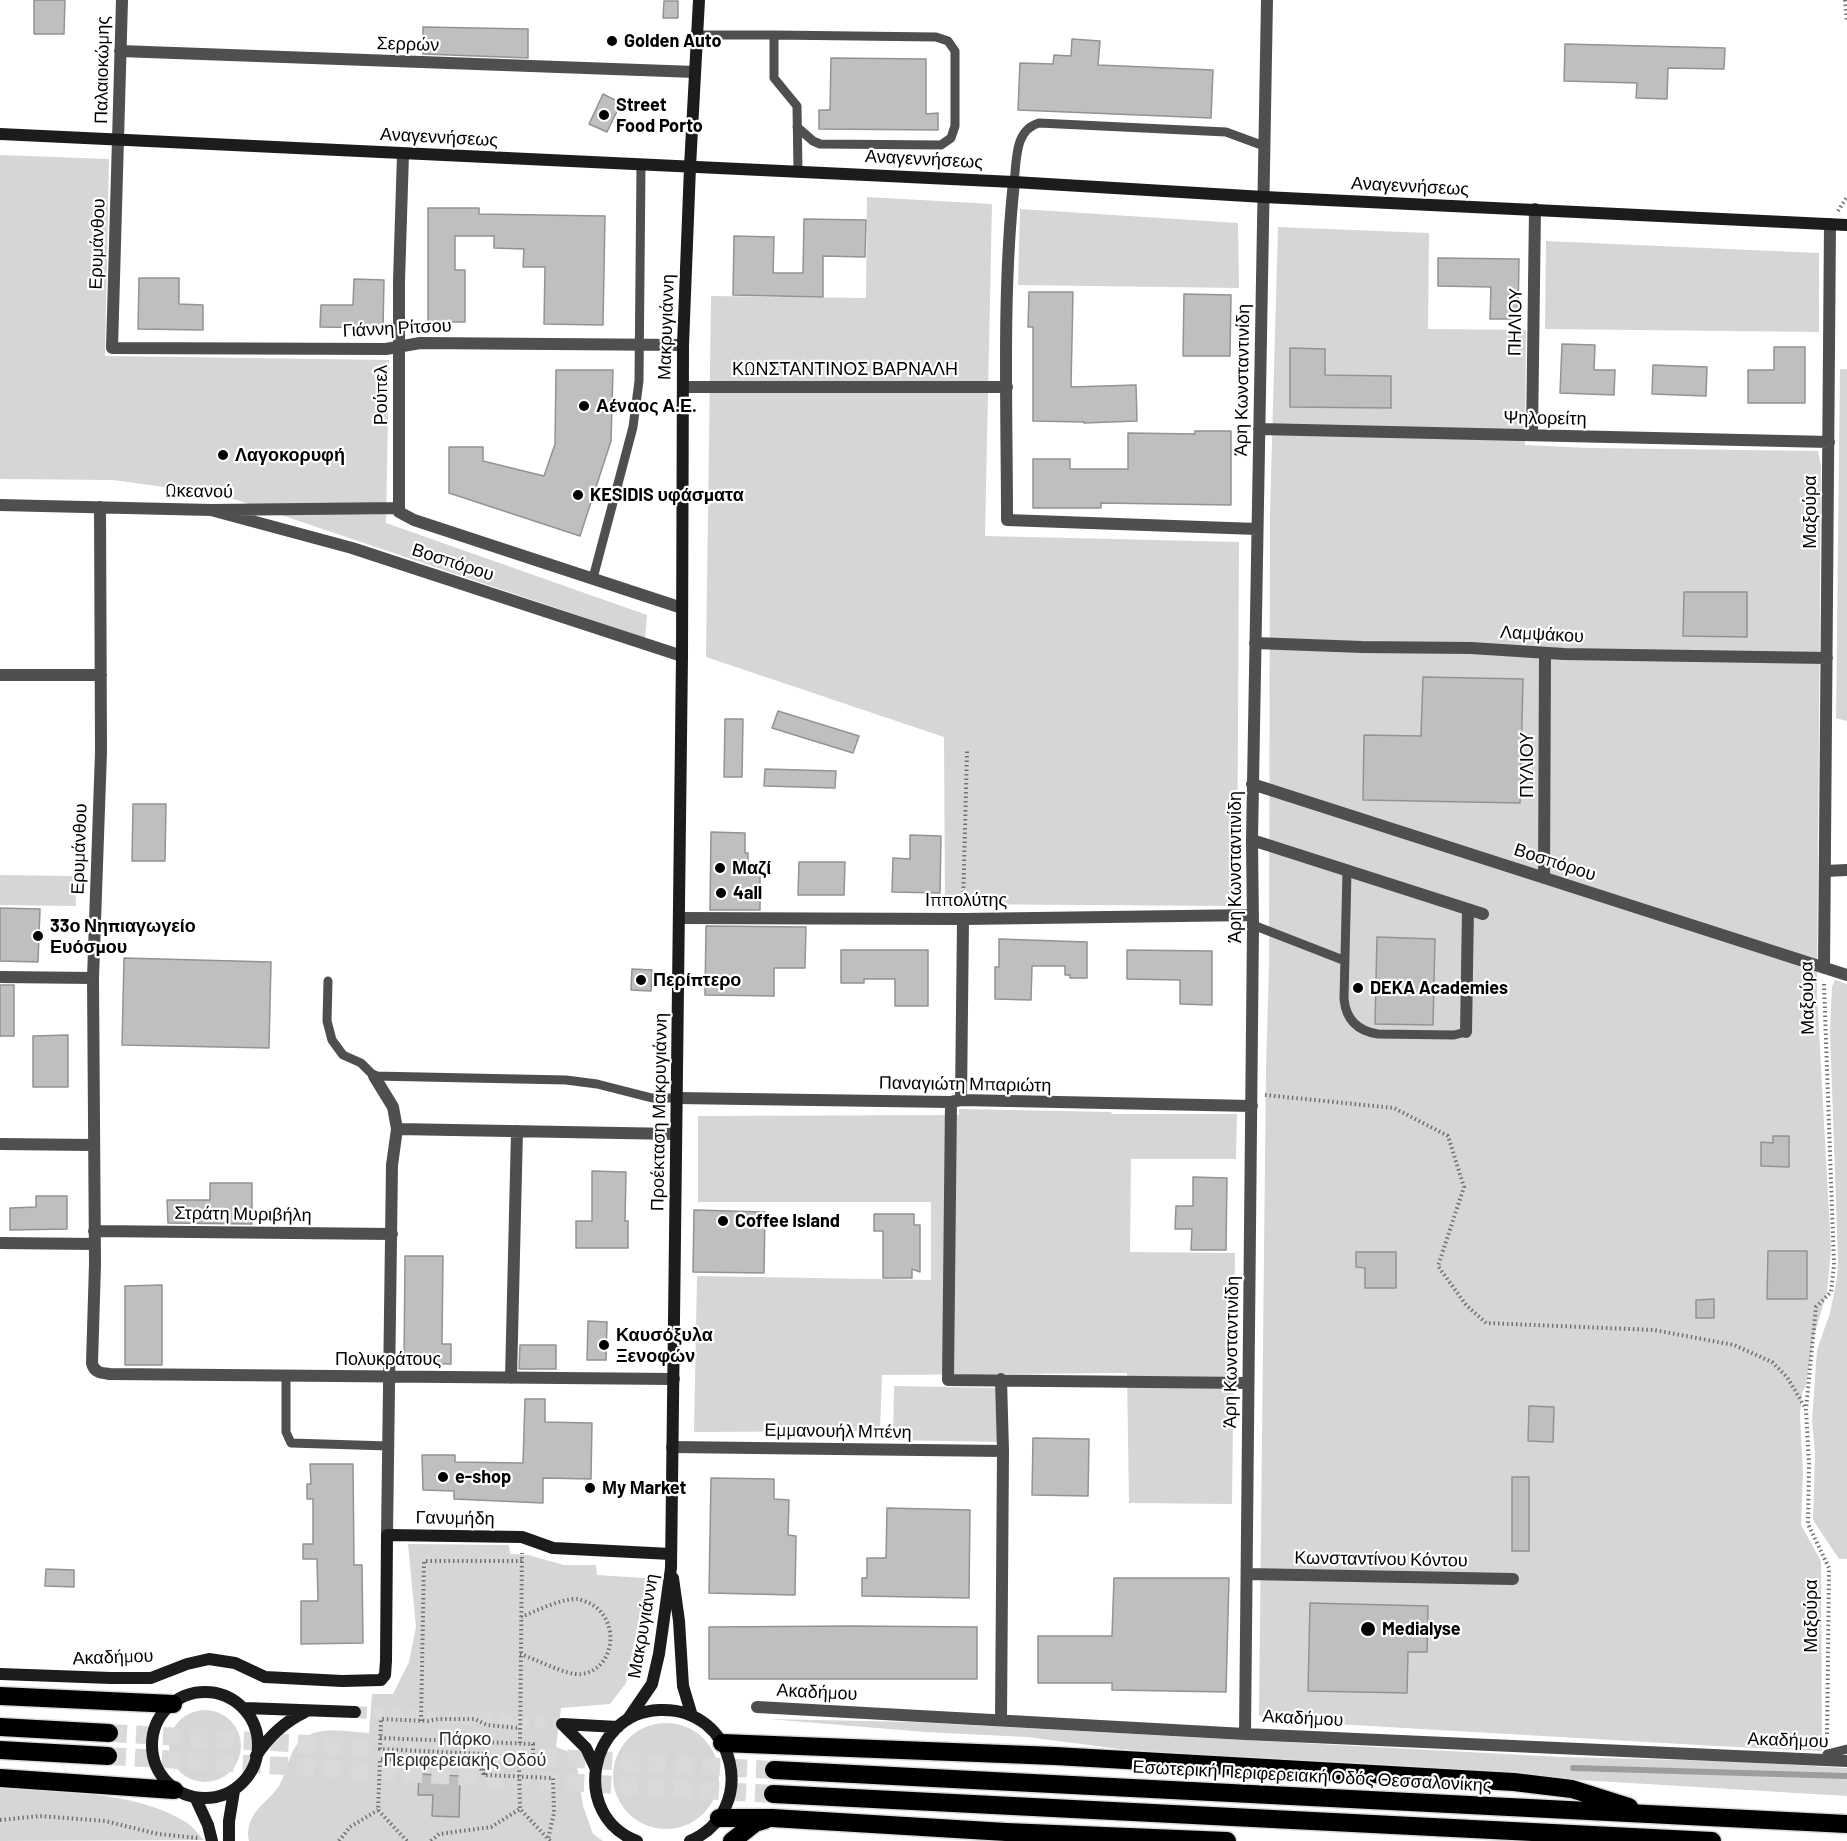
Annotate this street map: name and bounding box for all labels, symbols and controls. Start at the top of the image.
street label: Παλαιοκώμης [90,16,114,124]
place label: Golden Auto [624,30,722,52]
street label: Σερρών [376,32,440,56]
marker: Golden Auto [605,34,619,48]
place label: Street Food Porto [616,94,703,136]
marker: Street Food Porto [597,108,611,122]
street label: Αναγεννήσεως [380,123,498,151]
street label: Αναγεννήσεως [865,145,983,173]
street label: Αναγεννήσεως [1351,172,1469,200]
street label: Ερυμάνθου [85,198,109,290]
street label: Μακρυγιάννη [653,274,679,380]
street label: ΠΗΛΙΟΥ [1504,288,1526,356]
street label: Άρη Κωνσταντινίδη [1230,304,1254,456]
street label: Γιάννη Ρίτσου [342,314,452,342]
street label: ΚΩΝΣΤΑΝΤΙΝΟΣ ΒΑΡΝΑΛΗ [732,358,958,380]
street label: Ρούπελ [370,365,392,425]
place label: Αέναος Α.Ε. [596,395,697,417]
marker: Αέναος Α.Ε. [577,399,591,413]
street label: Ψηλορείτη [1503,406,1587,430]
place label: Λαγοκορυφή [235,444,345,466]
marker: Λαγοκορυφή [216,448,230,462]
street label: Μαξούρα [1799,475,1821,549]
street label: Ωκεανού [165,480,233,502]
place label: KESIDIS υφάσματα [590,484,744,506]
marker: KESIDIS υφάσματα [571,488,585,502]
street label: Βοσπόρου [409,539,497,585]
street label: Λαμψάκου [1499,621,1585,647]
street label: ΠΥΛΙΟΥ [1516,732,1538,798]
street label: Άρη Κωνσταντινίδη [1224,791,1246,943]
street label: Ερυμάνθου [67,803,91,895]
street label: Βοσπόρου [1511,839,1599,885]
place label: Μαζί [732,857,771,879]
marker: Μαζί [713,861,727,875]
place label: 4all [733,882,762,904]
marker: 4all [714,886,728,900]
street label: Ιππολύτης [925,889,1007,911]
place label: 33ο Νηπιαγωγείο Ευόσμου [50,915,196,958]
marker: 33ο Νηπιαγωγείο Ευόσμου [31,929,45,943]
street label: Μαξούρα [1796,961,1818,1035]
place label: Περίπτερο [653,969,741,991]
marker: Περίπτερο [634,973,648,987]
place label: DEKA Academies [1370,977,1508,999]
marker: DEKA Academies [1351,981,1365,995]
street label: Προέκταση Μακρυγιάννη [646,1013,672,1211]
street label: Παναγιώτη Μπαριώτη [879,1072,1051,1096]
street label: Στράτη Μυριβήλη [174,1202,312,1226]
place label: Coffee Island [735,1210,840,1232]
marker: Coffee Island [716,1214,730,1228]
street label: Άρη Κωνσταντινίδη [1219,1276,1243,1428]
place label: Καυσόξυλα Ξενοφών [616,1324,713,1366]
marker: Καυσόξυλα Ξενοφών [597,1338,611,1352]
street label: Πολυκράτους [335,1348,441,1370]
street label: Εμμανουήλ Μπένη [764,1419,912,1443]
place label: e-shop [455,1466,511,1488]
marker: e-shop [436,1470,450,1484]
place label: Μy Μarket [602,1477,686,1499]
marker: Μy Μarket [583,1481,597,1495]
street label: Γανυμήδη [415,1507,495,1529]
street label: Κωνσταντίνου Κόντου [1294,1547,1468,1571]
street label: Μακρυγιάννη [623,1572,663,1680]
street label: Μαξούρα [1800,1579,1822,1653]
place label: Medialyse [1382,1618,1461,1640]
marker: Medialyse [1359,1620,1377,1638]
street label: Ακαδήμου [72,1645,154,1669]
street label: Ακαδήμου [776,1679,858,1705]
street label: Ακαδήμου [1262,1705,1344,1731]
park label: Πάρκο Περιφερειακής Οδού [384,1728,546,1770]
street label: Ακαδήμου [1747,1728,1829,1752]
street label: Εσωτερική Περιφερειακή Οδός Θεσσαλονίκης [1132,1756,1492,1796]

